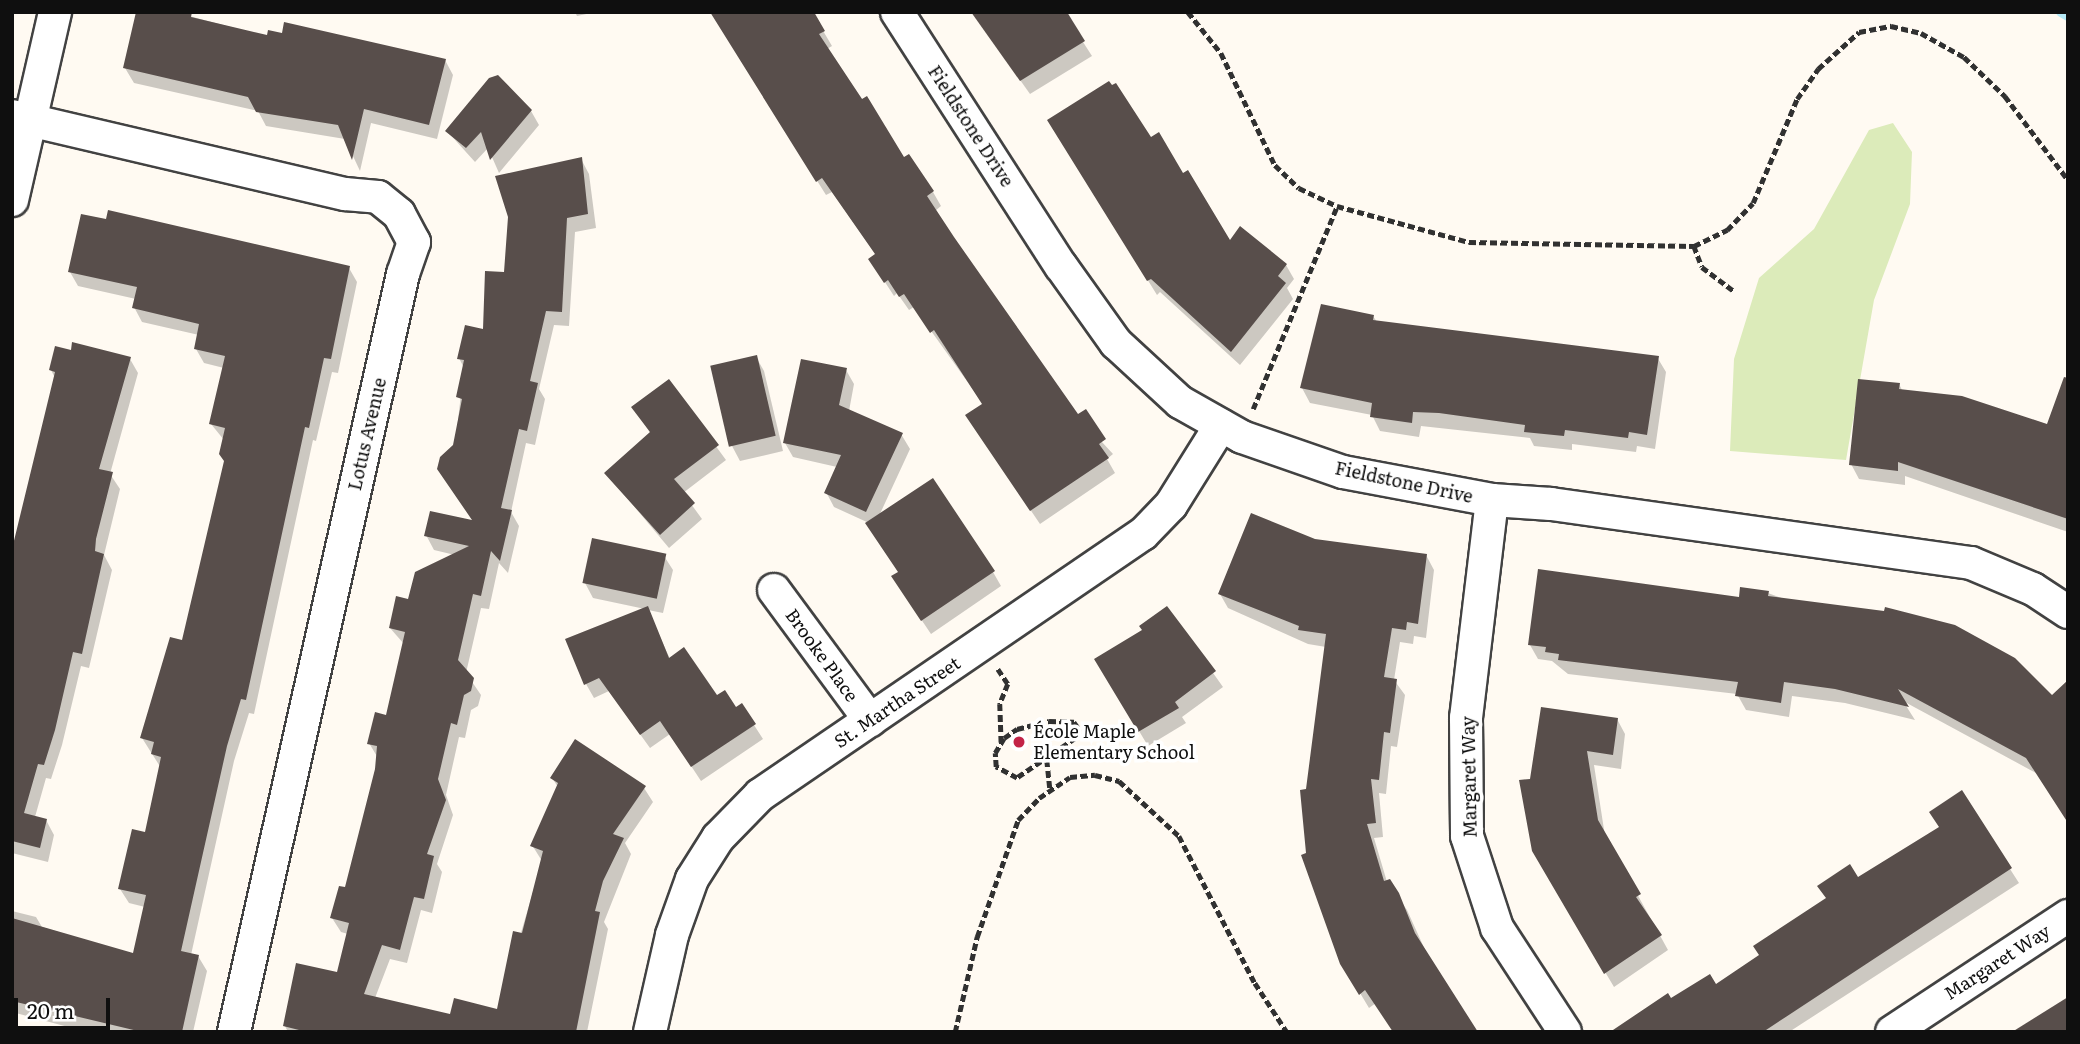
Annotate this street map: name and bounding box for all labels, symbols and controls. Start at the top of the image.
street label: Fieldstone Drive [924,61,1018,191]
street label: Lotus Avenue [344,375,390,493]
street label: Fieldstone Drive [1333,457,1475,507]
street label: Brooke Place [781,604,863,706]
street label: St. Martha Street [830,652,964,752]
street label: Margaret Way [1457,716,1481,838]
place label: École Maple Elementary School [1033,721,1195,764]
marker: École Maple Elementary School [1011,734,1027,750]
street label: Margaret Way [1940,920,2054,1004]
scale bar [18,984,114,1028]
text: 20 m [27,994,74,1025]

